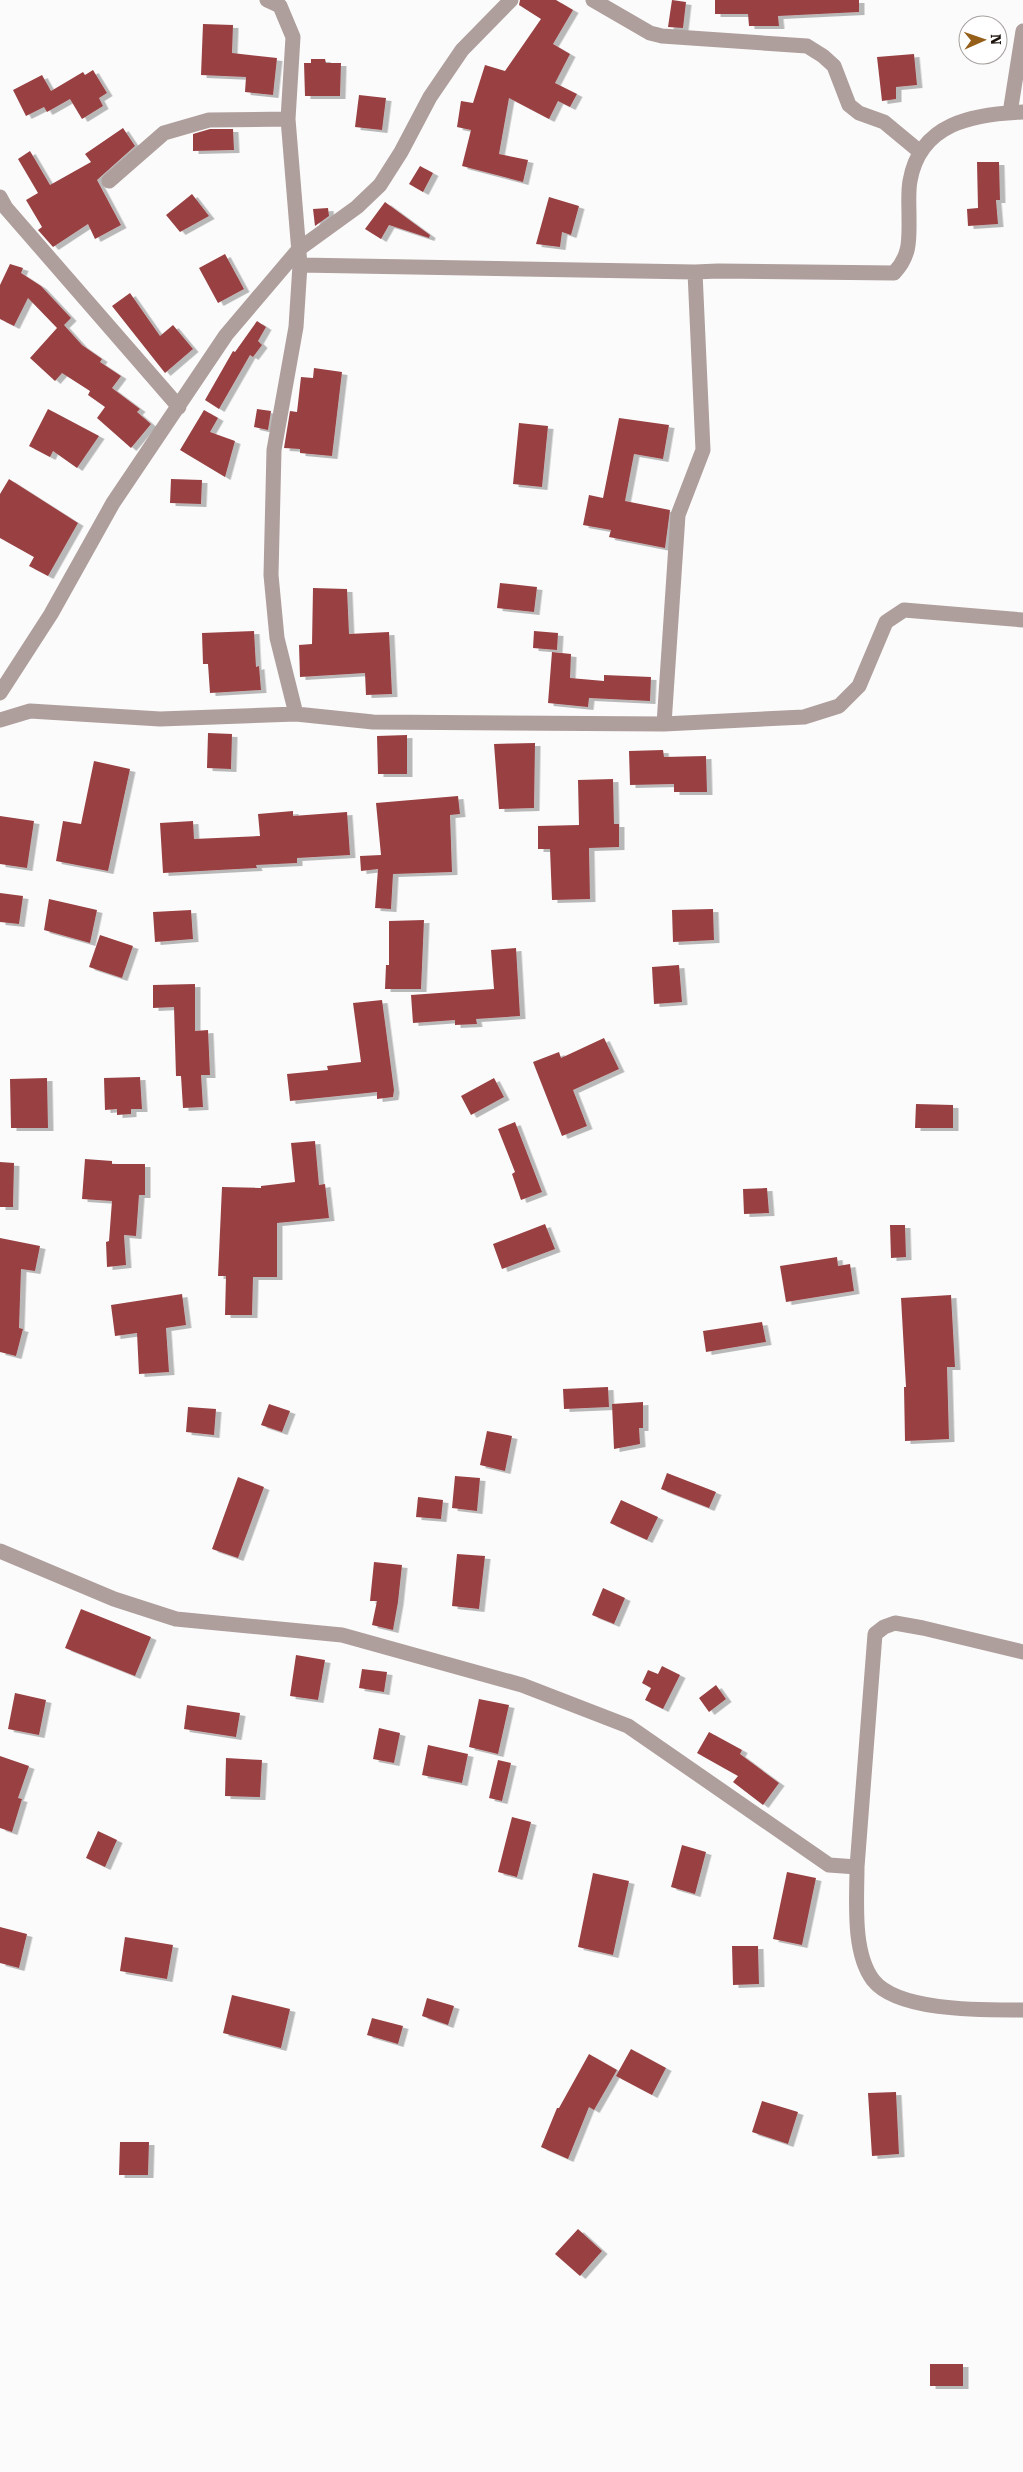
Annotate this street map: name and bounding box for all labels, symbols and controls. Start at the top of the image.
north arrow [958,15,1008,65]
text: N [988,34,1004,45]

